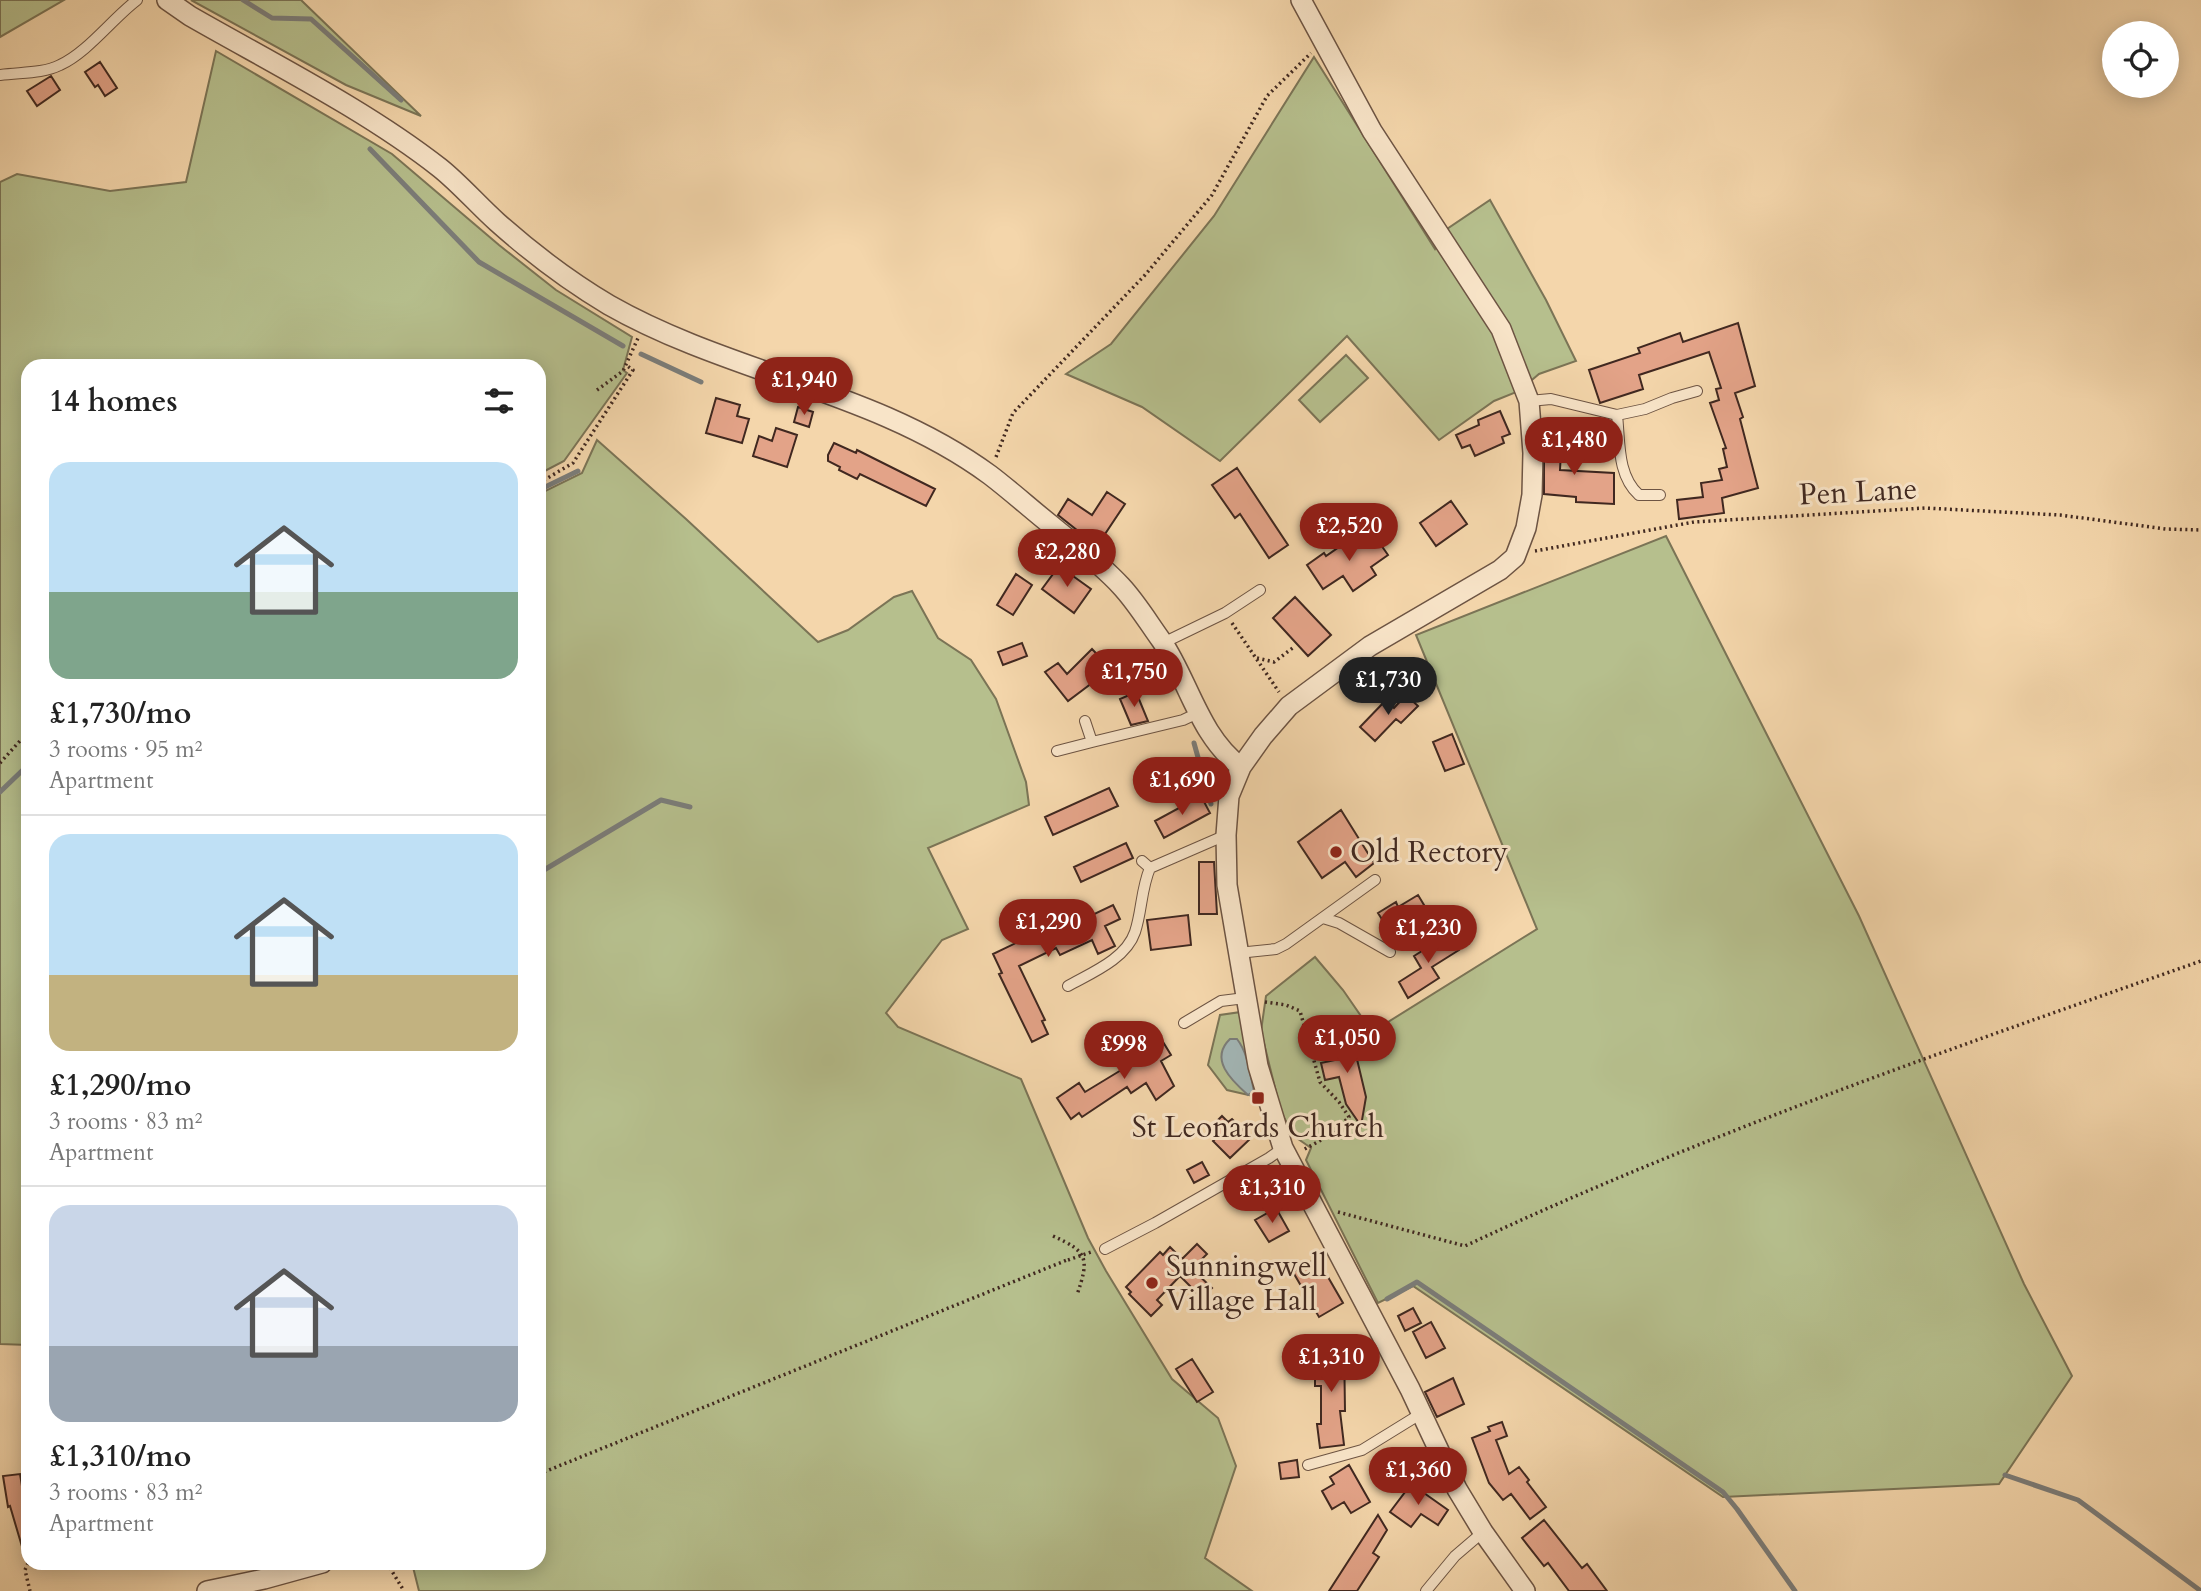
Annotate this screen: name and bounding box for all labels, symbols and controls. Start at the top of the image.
map controls [2102,21,2179,98]
button: locate [2102,21,2179,98]
pin: £1,940 [747,358,861,417]
text: £1,940 [771,364,837,395]
text: 14 homes [49,381,178,422]
icon: filters [480,382,518,420]
pin: £1,480 [1517,418,1631,477]
text: £1,480 [1541,424,1607,455]
street label: Pen Lane [1798,468,1918,516]
pin: £2,520 [1292,504,1406,563]
icon: home [221,507,347,633]
text: £2,520 [1316,510,1382,541]
pin: £2,280 [1010,530,1124,589]
text: £2,280 [1034,536,1100,567]
pin: £1,750 [1077,650,1191,709]
text: £1,750 [1101,656,1167,687]
pin: £1,730 [1331,658,1445,717]
text: £1,730 [1355,664,1421,695]
text: £1,730/mo [49,693,191,734]
text: 3 rooms · 95 m² [49,734,202,765]
pin: £1,690 [1125,758,1239,817]
text: £1,690 [1149,764,1215,795]
text: Apartment [49,765,153,796]
place label: Old Rectory [1350,832,1508,873]
marker: Old Rectory [1328,844,1344,860]
icon: home [221,879,347,1005]
pin: £1,290 [991,900,1105,959]
text: £1,290 [1015,906,1081,937]
pin: £1,230 [1371,906,1485,965]
text: £1,230 [1395,912,1461,943]
pin: £1,050 [1290,1016,1404,1075]
pin: £998 [1083,1021,1165,1081]
text: £1,050 [1314,1022,1380,1053]
text: £998 [1100,1028,1148,1059]
text: £1,290/mo [49,1065,191,1106]
marker: St Leonards Church [1250,1090,1266,1106]
text: 3 rooms · 83 m² [49,1106,202,1137]
place label: St Leonards Church [1132,1107,1385,1148]
text: Apartment [49,1137,153,1168]
pin: £1,310 [1215,1166,1329,1225]
text: £1,310 [1239,1172,1305,1203]
place label: Sunningwell Village Hall [1166,1246,1327,1321]
icon: home [221,1250,347,1376]
marker: Sunningwell Village Hall [1144,1275,1160,1291]
pin: £1,310 [1274,1334,1388,1394]
text: £1,310 [1298,1341,1364,1372]
text: £1,310/mo [49,1436,191,1477]
pin: £1,360 [1361,1448,1475,1507]
text: £1,360 [1385,1454,1451,1485]
text: 3 rooms · 83 m² [49,1477,202,1508]
text: Apartment [49,1508,153,1539]

